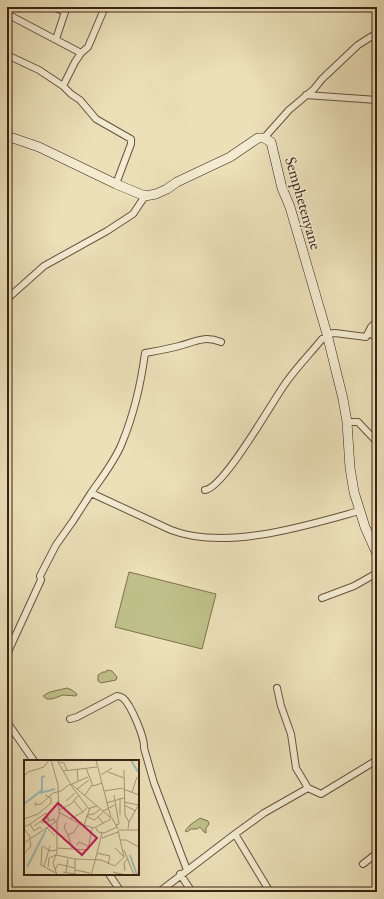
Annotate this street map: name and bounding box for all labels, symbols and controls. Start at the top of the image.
street label: Semphetenyane [280,154,327,252]
inset map [24,760,139,875]

